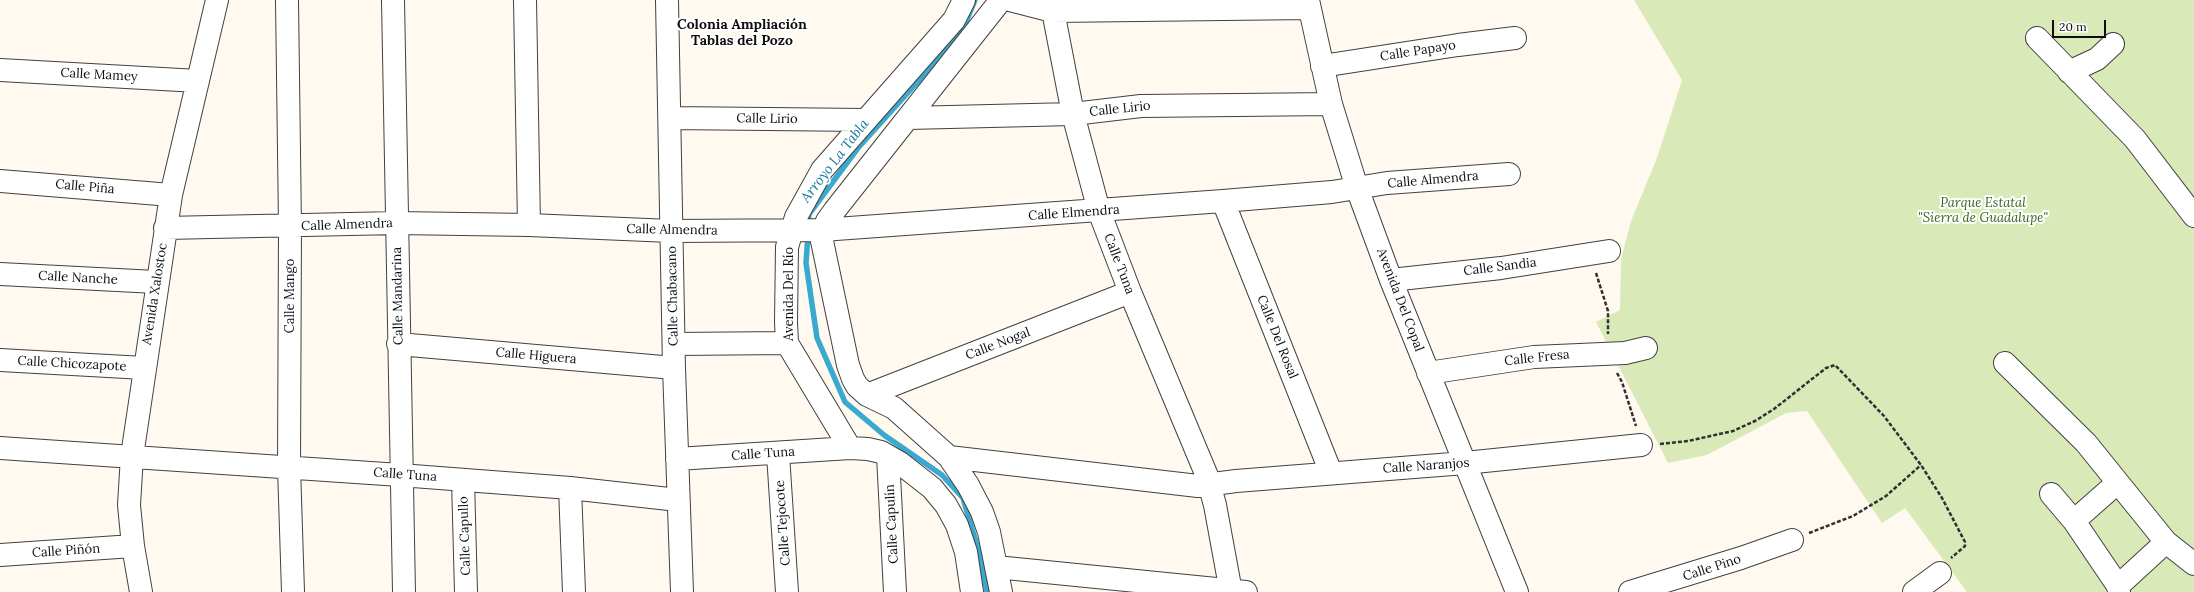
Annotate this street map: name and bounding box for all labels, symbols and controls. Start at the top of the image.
scale bar [2054,12,2108,38]
district label: Colonia Ampliación Tablas del Pozo [677,17,807,50]
text: 20 m [2059,19,2087,34]
street label: Calle Papayo [1379,37,1457,65]
street label: Calle Mamey [60,65,138,85]
street label: Calle Lirio [1089,98,1151,120]
street label: Calle Lirio [736,111,798,127]
water label: Arroyo La Tabla [797,116,873,206]
street label: Calle Almendra [1387,168,1479,192]
street label: Calle Piña [55,177,115,197]
park label: Parque Estatal "Sierra de Guadalupe" [1918,195,2048,226]
street label: Calle Elmendra [1028,202,1120,224]
street label: Calle Almendra [301,216,393,234]
street label: Calle Almendra [626,221,718,239]
street label: Calle Tuna [1100,231,1138,297]
street label: Avenida Xalostoc [139,242,171,346]
street label: Calle Chabacano [664,246,682,346]
street label: Avenida Del Copal [1373,246,1427,354]
street label: Calle Mandarina [389,247,407,345]
street label: Avenida Del Río [781,247,797,341]
street label: Calle Sandia [1463,255,1537,279]
street label: Calle Mango [282,259,298,333]
street label: Calle Nanche [38,268,118,288]
street label: Calle Del Rosal [1253,293,1301,381]
street label: Calle Nogal [963,325,1033,363]
street label: Calle Higuera [495,345,577,367]
street label: Calle Fresa [1504,347,1570,369]
street label: Calle Chicozapote [17,353,127,375]
street label: Calle Tuna [731,444,795,464]
street label: Calle Naranjos [1382,455,1470,477]
street label: Calle Tuna [373,465,437,485]
street label: Calle Tejocote [772,480,794,566]
street label: Calle Capulín [882,484,902,564]
street label: Calle Capullo [456,496,474,576]
street label: Calle Piñón [31,541,101,561]
street label: Calle Pino [1681,551,1743,585]

